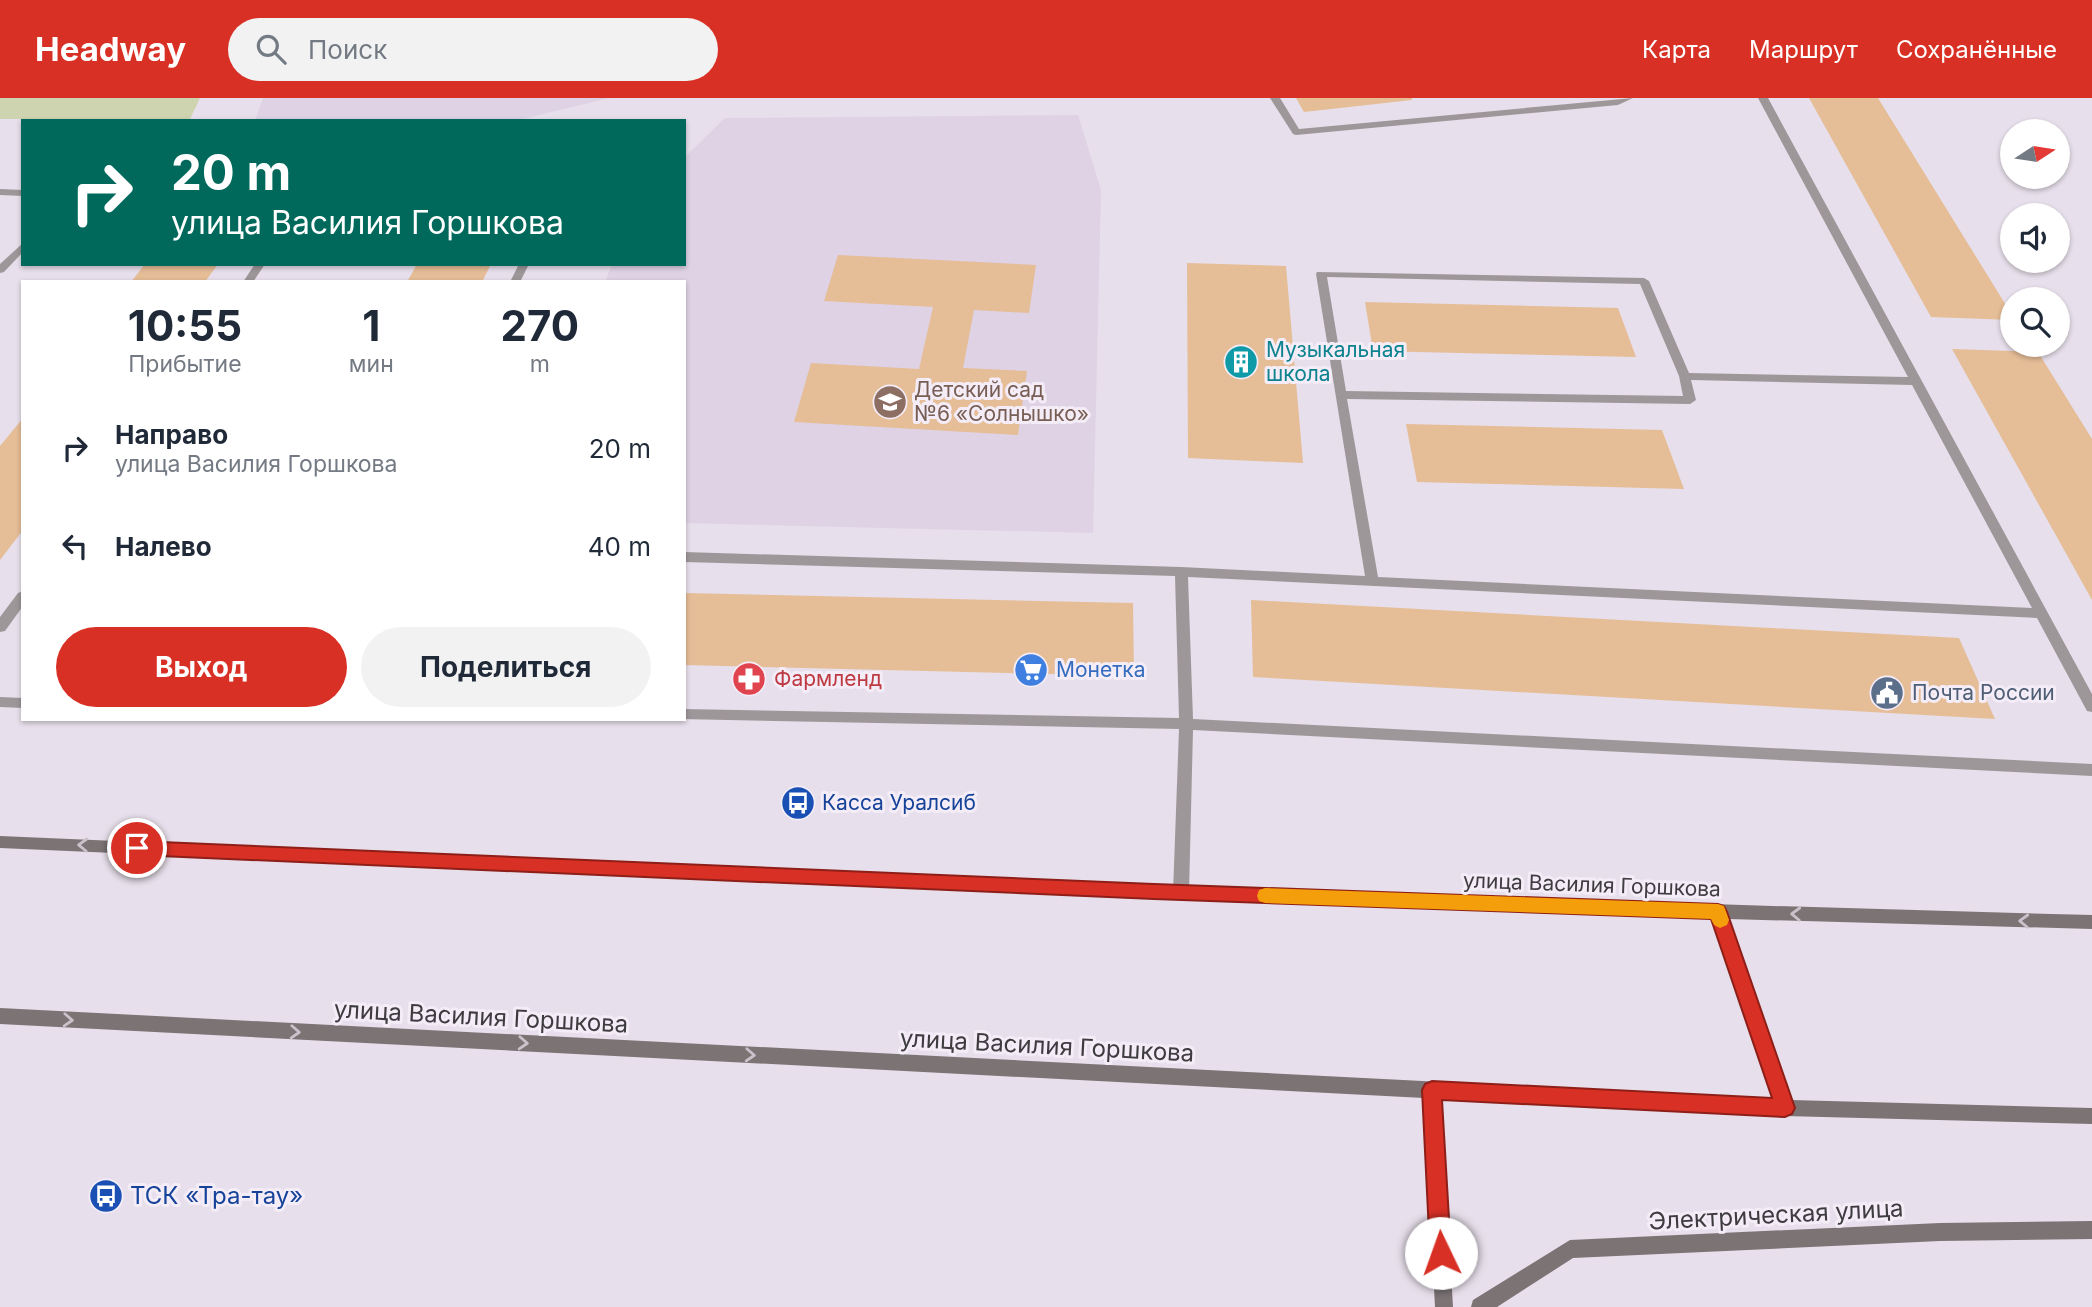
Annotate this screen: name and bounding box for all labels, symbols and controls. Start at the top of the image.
search box [228,18,718,81]
text: Headway [35,29,186,69]
icon: search [252,30,290,68]
text: Поиск [308,34,387,65]
text: Карта [1642,35,1711,64]
text: Маршрут [1749,35,1858,64]
text: Сохранённые [1896,35,2057,64]
north arrow [2000,119,2070,189]
map controls [2000,119,2070,357]
text: 20 m [171,143,291,202]
icon: right [56,147,147,238]
text: улица Василия Горшкова [171,203,564,242]
button: sound [2000,203,2070,273]
button: search [2000,287,2070,357]
text: 10:55 [128,300,242,351]
text: 1 [362,300,380,351]
text: 270 [501,300,579,351]
place label: Музыкальная школа [1266,337,1405,386]
building icon: Музыкальная школа [1222,343,1260,381]
text: Прибытие [128,350,242,378]
text: мин [349,350,394,378]
text: m [530,350,550,378]
place label: Детский сад №6 «Солнышко» [914,377,1089,426]
school or university icon: Детский сад №6 «Солнышко» [871,383,909,421]
text: Направо [115,419,228,450]
icon: right [56,429,94,467]
text: 20 m [589,433,651,464]
text: улица Василия Горшкова [115,450,398,478]
icon: left [56,527,94,565]
text: Налево [115,531,212,562]
text: 40 m [588,531,651,562]
button: Выход [56,627,347,707]
button: Поделиться [361,627,651,707]
supermarket icon: Монетка [1012,651,1050,689]
place label: Монетка [1056,657,1146,682]
pharmacy icon: Фармленд [730,660,768,698]
place label: Фармленд [774,666,882,691]
public building icon: Почта России [1868,674,1906,712]
place label: Почта России [1912,680,2055,705]
bus stop icon: Касса Уралсиб [779,784,817,822]
place label: Касса Уралсиб [822,790,976,815]
pin [107,818,167,878]
icon: arrive [118,829,156,867]
one-way arrow [77,838,88,853]
street label: улица Василия Горшкова [1463,868,1721,901]
one-way arrow [1791,907,1802,922]
one-way arrow [2018,913,2029,928]
street label: улица Василия Горшкова [333,994,629,1039]
one-way arrow [63,1012,74,1027]
street label: улица Василия Горшкова [899,1023,1195,1068]
one-way arrow [290,1024,301,1039]
one-way arrow [517,1036,528,1051]
one-way arrow [745,1048,756,1063]
bus stop icon: ТСК «Тра-тау» [87,1177,125,1215]
place label: ТСК «Тра-тау» [130,1181,303,1210]
street label: Электрическая улица [1648,1193,1904,1236]
position arrow [1404,1216,1478,1290]

